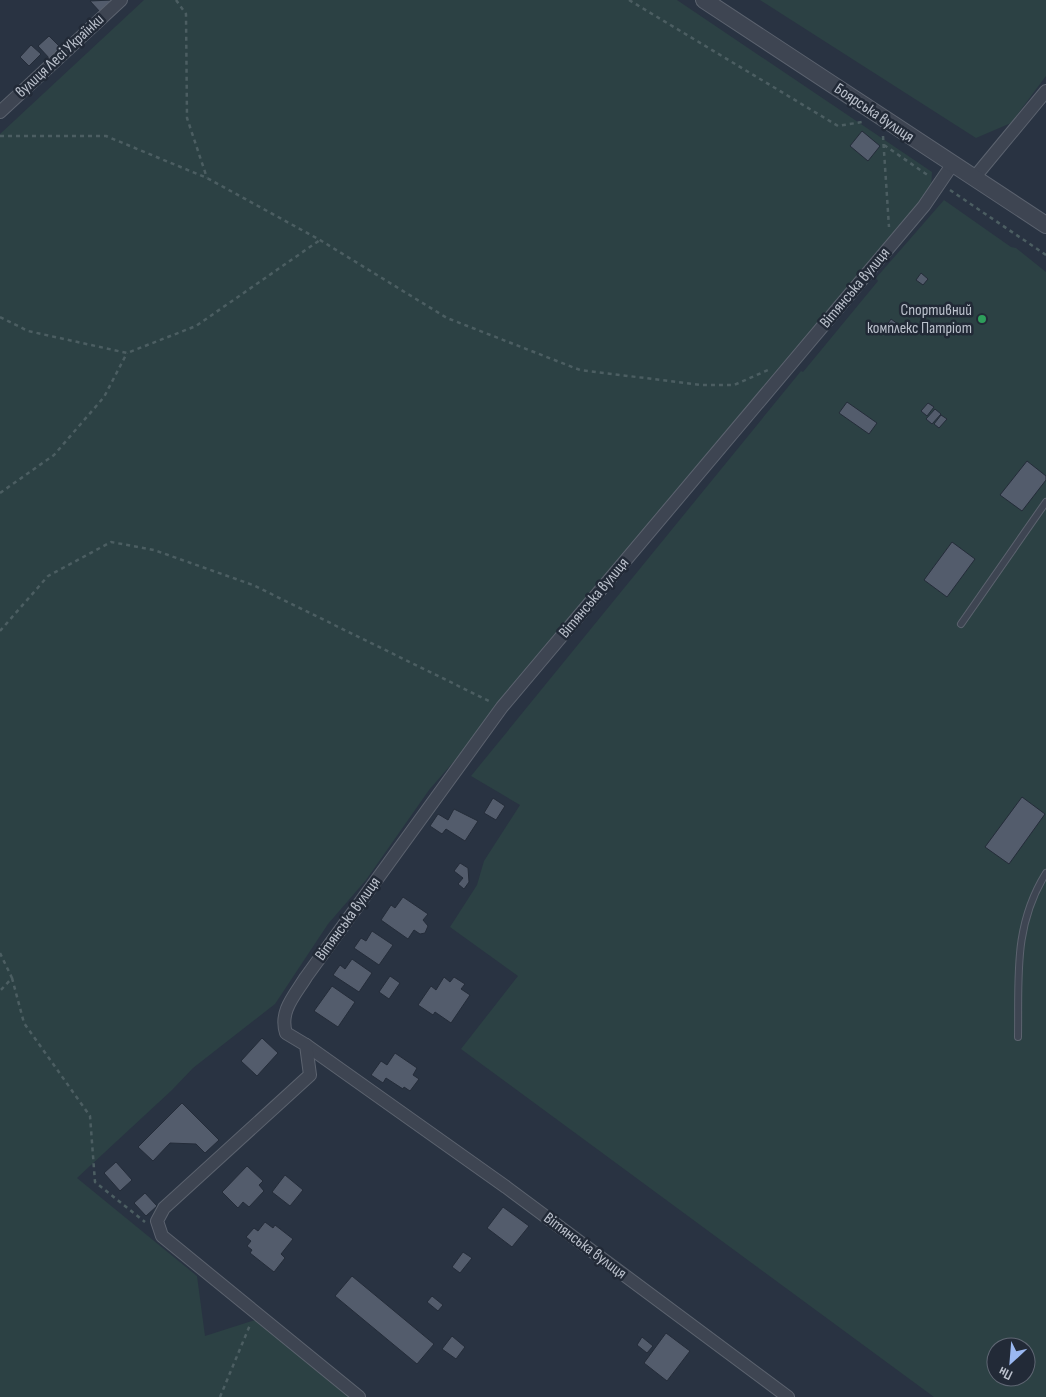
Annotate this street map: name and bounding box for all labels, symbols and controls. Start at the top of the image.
street label: вулиця Лесі Українки [12,10,108,102]
street label: Боярська вулиця [831,79,917,147]
street label: Вітянська вулиця [816,244,894,332]
place label: Спортивний комплекс Патріот [867,301,972,338]
marker: Спортивний комплекс Патріот [976,313,988,325]
street label: Вітянська вулиця [555,554,633,642]
street label: Вітянська вулиця [311,873,385,965]
street label: Вітянська вулиця [540,1209,630,1283]
north arrow [986,1337,1036,1387]
text: Пн [996,1363,1015,1384]

